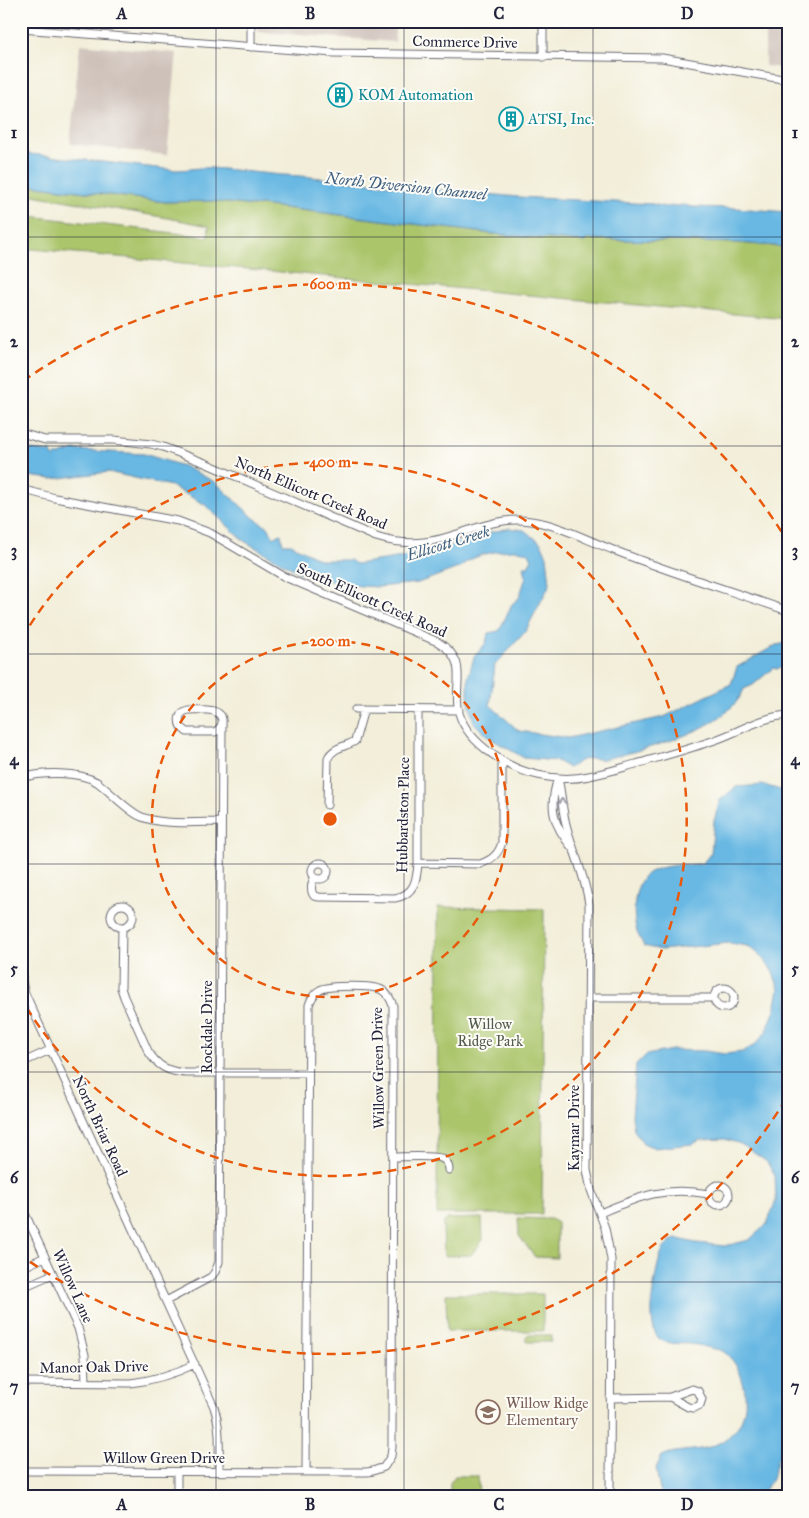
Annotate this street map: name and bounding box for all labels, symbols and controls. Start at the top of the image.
text: A [116,4,128,23]
text: B [305,4,315,23]
text: C [494,4,505,23]
text: D [681,4,694,23]
street label: Commerce Drive [412,32,518,52]
building icon: KOM Automation [327,82,353,108]
place label: KOM Automation [358,86,473,104]
building icon: ATSI, Inc. [498,106,524,132]
place label: ATSI, Inc. [527,110,594,128]
text: 1 [11,123,18,142]
text: 1 [792,123,799,142]
water label: North Diversion Channel [323,168,489,204]
text: 600 m [310,275,351,293]
text: 2 [10,332,19,351]
text: 2 [791,332,800,351]
street label: North Ellicott Creek Road [232,453,390,533]
text: 400 m [309,453,351,472]
water label: Ellicott Creek [403,521,492,565]
text: 3 [11,541,17,561]
text: 3 [792,541,798,561]
street label: South Ellicott Creek Road [294,559,450,641]
text: 200 m [310,632,351,650]
text: 4 [10,750,20,770]
text: 4 [791,750,801,770]
street label: Hubbardston Place [393,757,413,873]
one-way arrow [557,797,568,805]
centre of rings [321,810,339,828]
text: 5 [10,959,18,978]
text: 5 [791,959,799,978]
street label: Rockdale Drive [198,980,216,1074]
street label: Willow Green Drive [368,1007,388,1129]
park label: Willow Ridge Park [457,1015,523,1050]
street label: North Briar Road [69,1073,131,1180]
street label: Kaymar Drive [565,1085,583,1171]
text: 6 [10,1168,19,1187]
text: 6 [791,1168,800,1187]
street label: Willow Lane [49,1246,97,1326]
street label: Manor Oak Drive [39,1357,149,1377]
text: 7 [10,1377,19,1396]
text: 7 [791,1377,800,1396]
place label: Willow Ridge Elementary [506,1394,588,1429]
school or university icon: Willow Ridge Elementary [475,1399,501,1425]
street label: Willow Green Drive [103,1449,225,1467]
text: A [116,1495,128,1514]
text: B [305,1495,315,1514]
text: C [494,1495,505,1514]
text: D [681,1495,694,1514]

